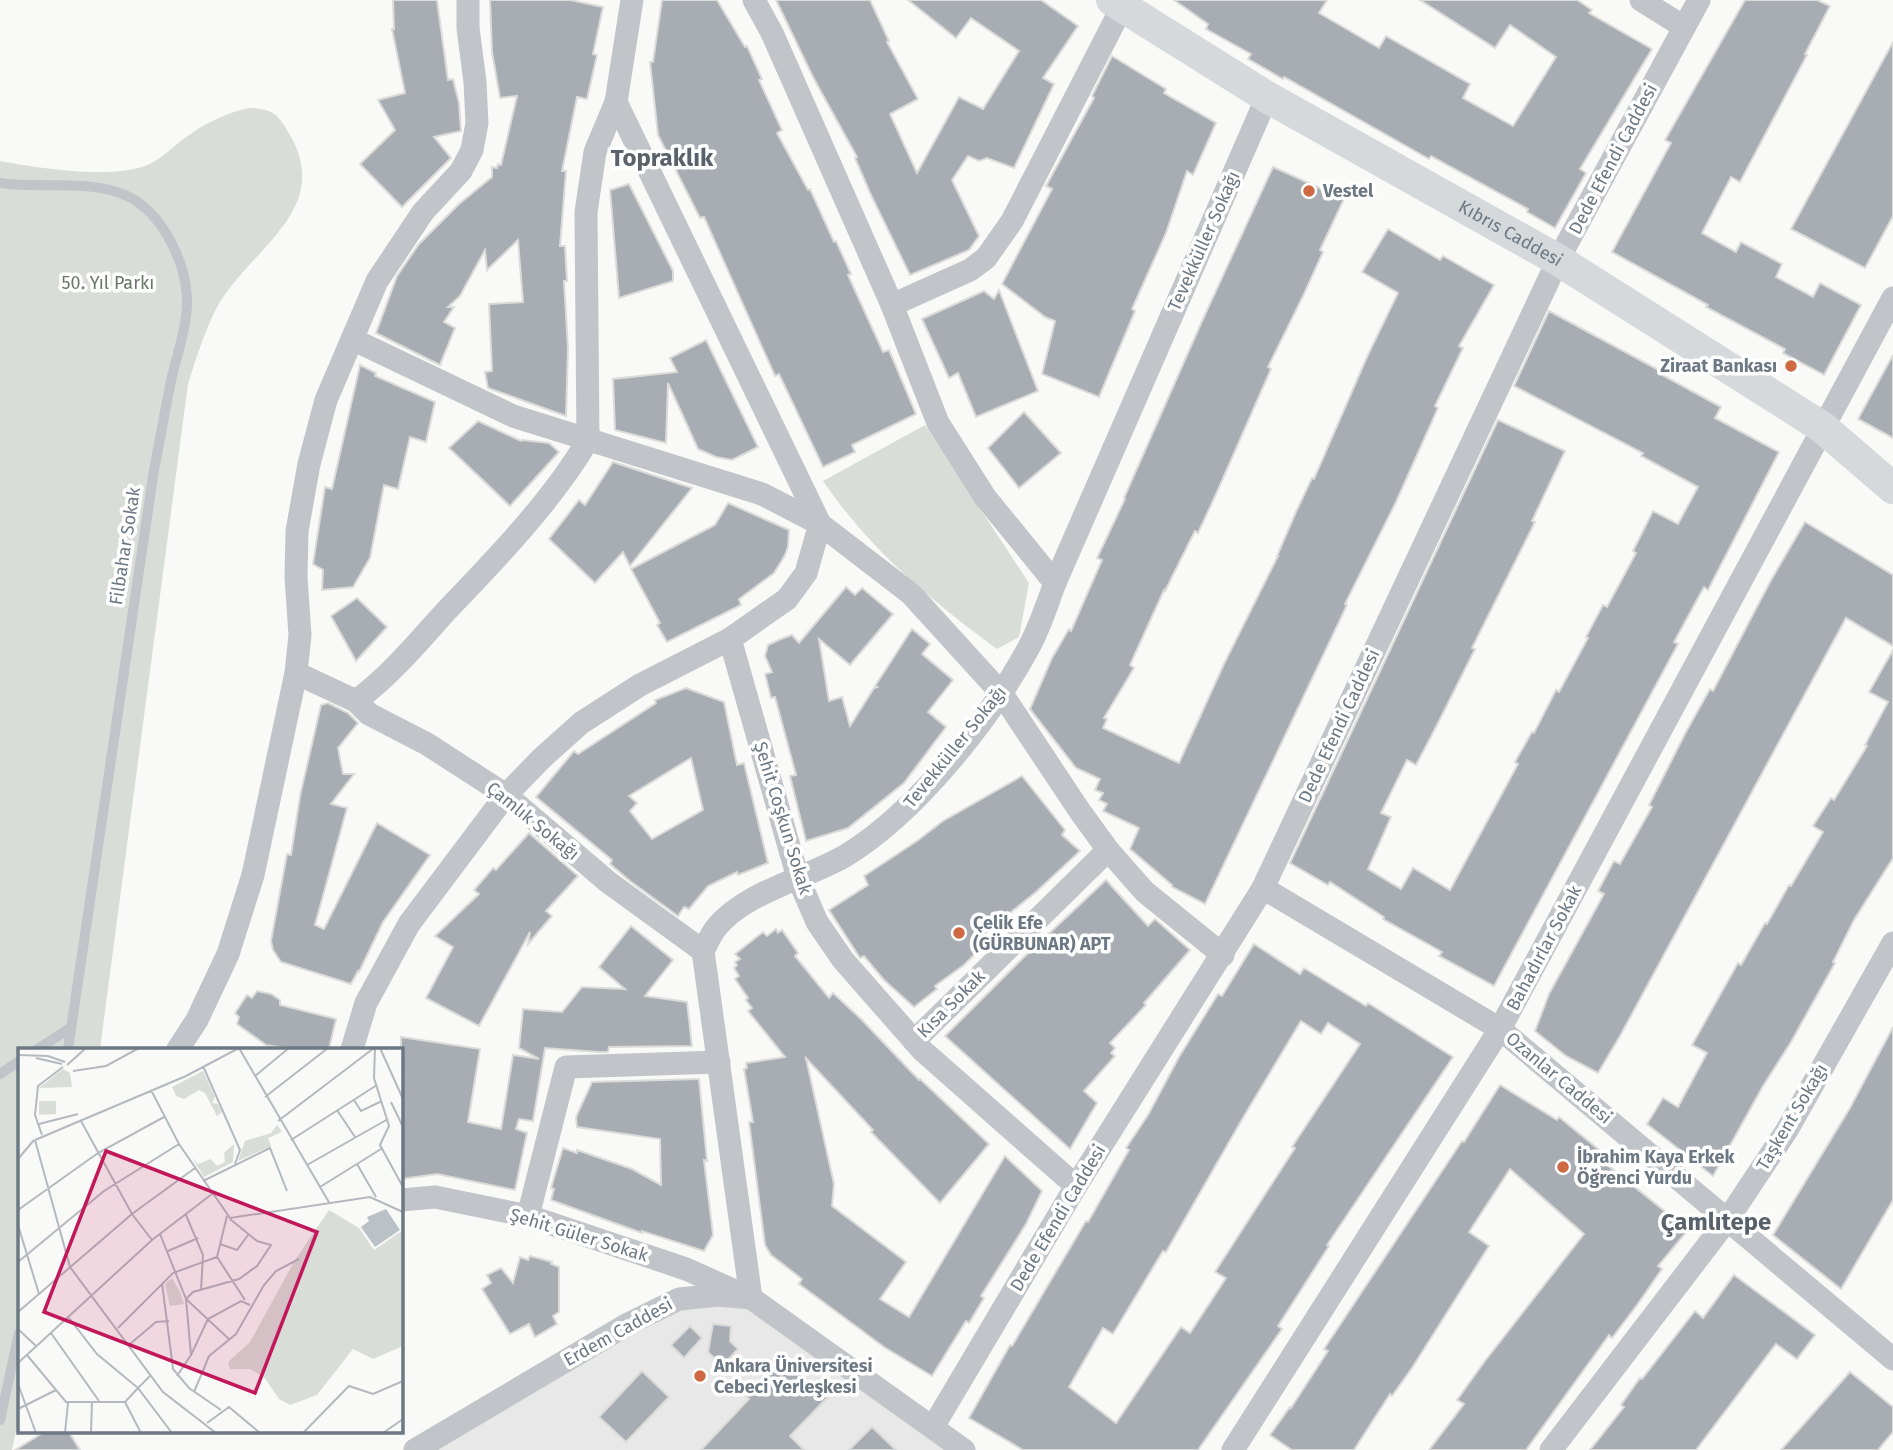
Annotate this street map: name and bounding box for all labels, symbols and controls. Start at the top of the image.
street label: Dede Efendi Caddesi [1564,80,1662,238]
district label: Topraklık [611,144,714,172]
street label: Tevekküller Sokağı [1163,168,1245,314]
place label: Vestel [1322,180,1374,202]
marker: Vestel [1301,183,1317,199]
street label: Kıbrıs Caddesi [1455,195,1567,271]
park label: 50. Yıl Parkı [62,272,154,294]
place label: Ziraat Bankası [1660,355,1777,377]
marker: Ziraat Bankası [1783,358,1799,374]
street label: Filbahar Sokak [105,485,145,607]
street label: Dede Efendi Caddesi [1294,646,1384,806]
street label: Tevekküller Sokağı [899,682,1011,812]
street label: Şehit Coşkun Sokak [749,739,817,898]
street label: Çamlık Sokağı [482,777,584,865]
street label: Bahadırlar Sokak [1502,881,1587,1014]
place label: Çelik Efe (GÜRBUNAR) APT [973,912,1111,955]
marker: Çelik Efe (GÜRBUNAR) APT [951,925,967,941]
street label: Kısa Sokak [913,965,990,1042]
street label: Ozanlar Caddesi [1502,1027,1616,1129]
inset map [18,1048,402,1432]
street label: Taşkent Sokağı [1752,1060,1832,1174]
street label: Dede Efendi Caddesi [1005,1141,1111,1295]
place label: İbrahim Kaya Erkek Öğrenci Yurdu [1577,1146,1735,1189]
marker: İbrahim Kaya Erkek Öğrenci Yurdu [1555,1159,1571,1175]
street label: Şehit Güler Sokak [507,1204,651,1267]
district label: Çamlıtepe [1661,1208,1771,1238]
street label: Erdem Caddesi [560,1293,676,1371]
place label: Ankara Üniversitesi Cebeci Yerleşkesi [713,1355,873,1398]
marker: Ankara Üniversitesi Cebeci Yerleşkesi [692,1368,708,1384]

